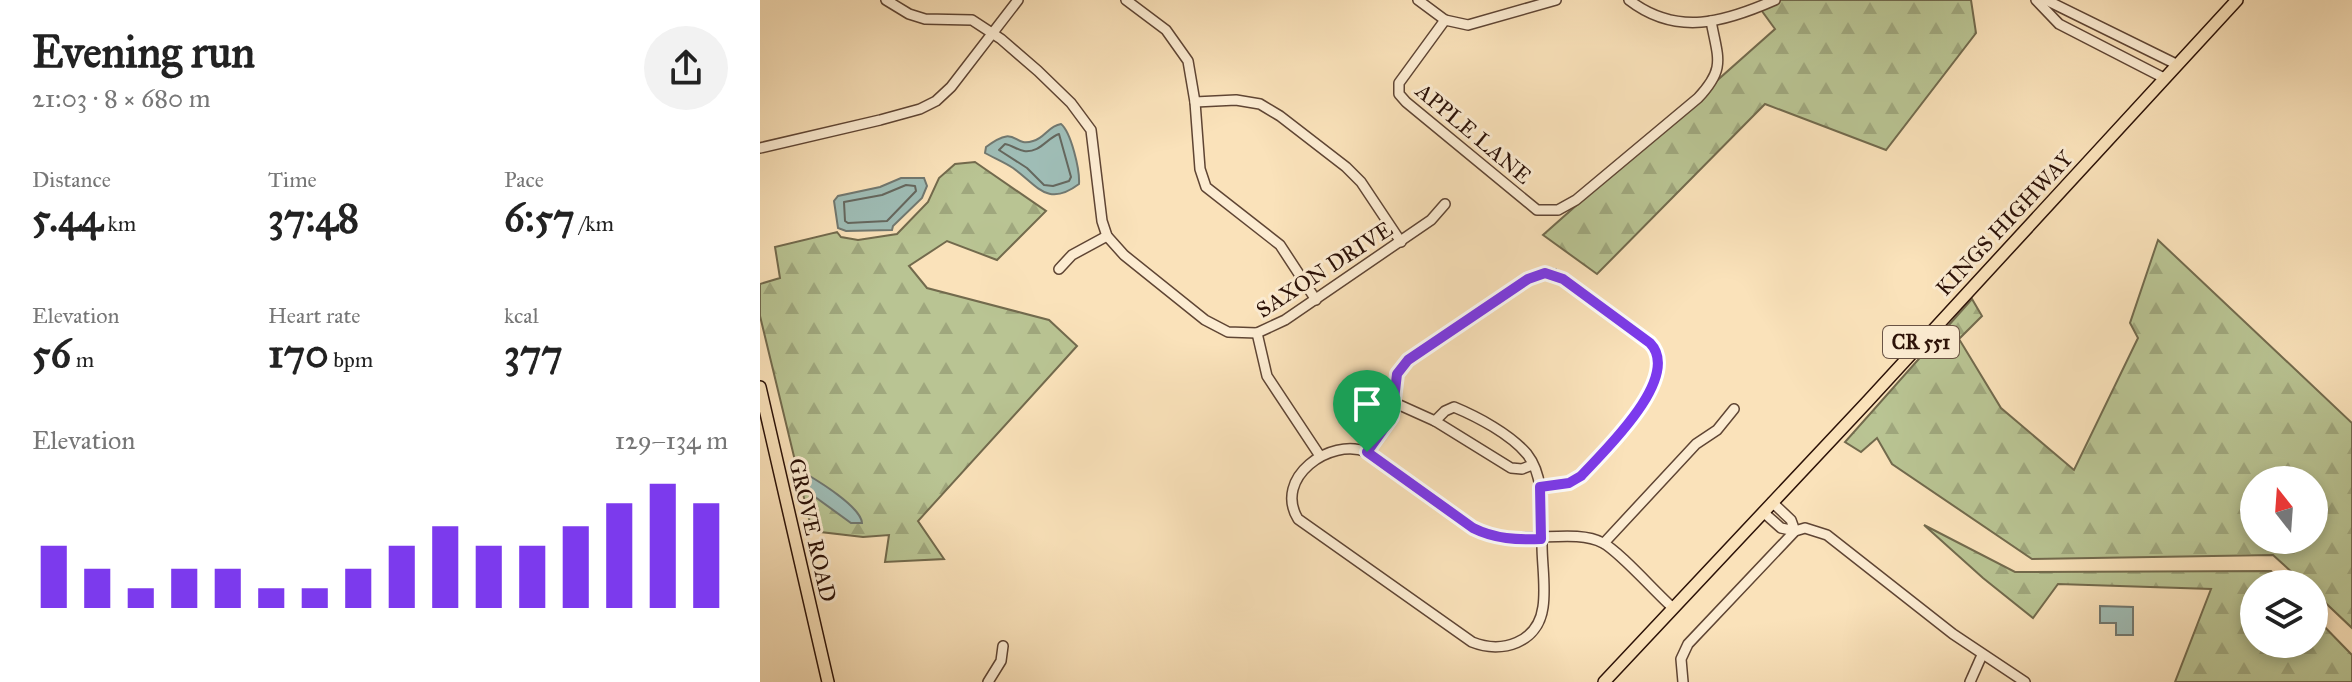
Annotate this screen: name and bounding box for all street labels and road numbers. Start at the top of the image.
street label: APPLE LANE [1410,76,1537,190]
street label: KINGS HIGHWAY [1930,145,2079,301]
street label: SAXON DRIVE [1251,215,1398,323]
road number: CR 551 [1883,326,1959,358]
street label: GROVE ROAD [783,456,842,605]

